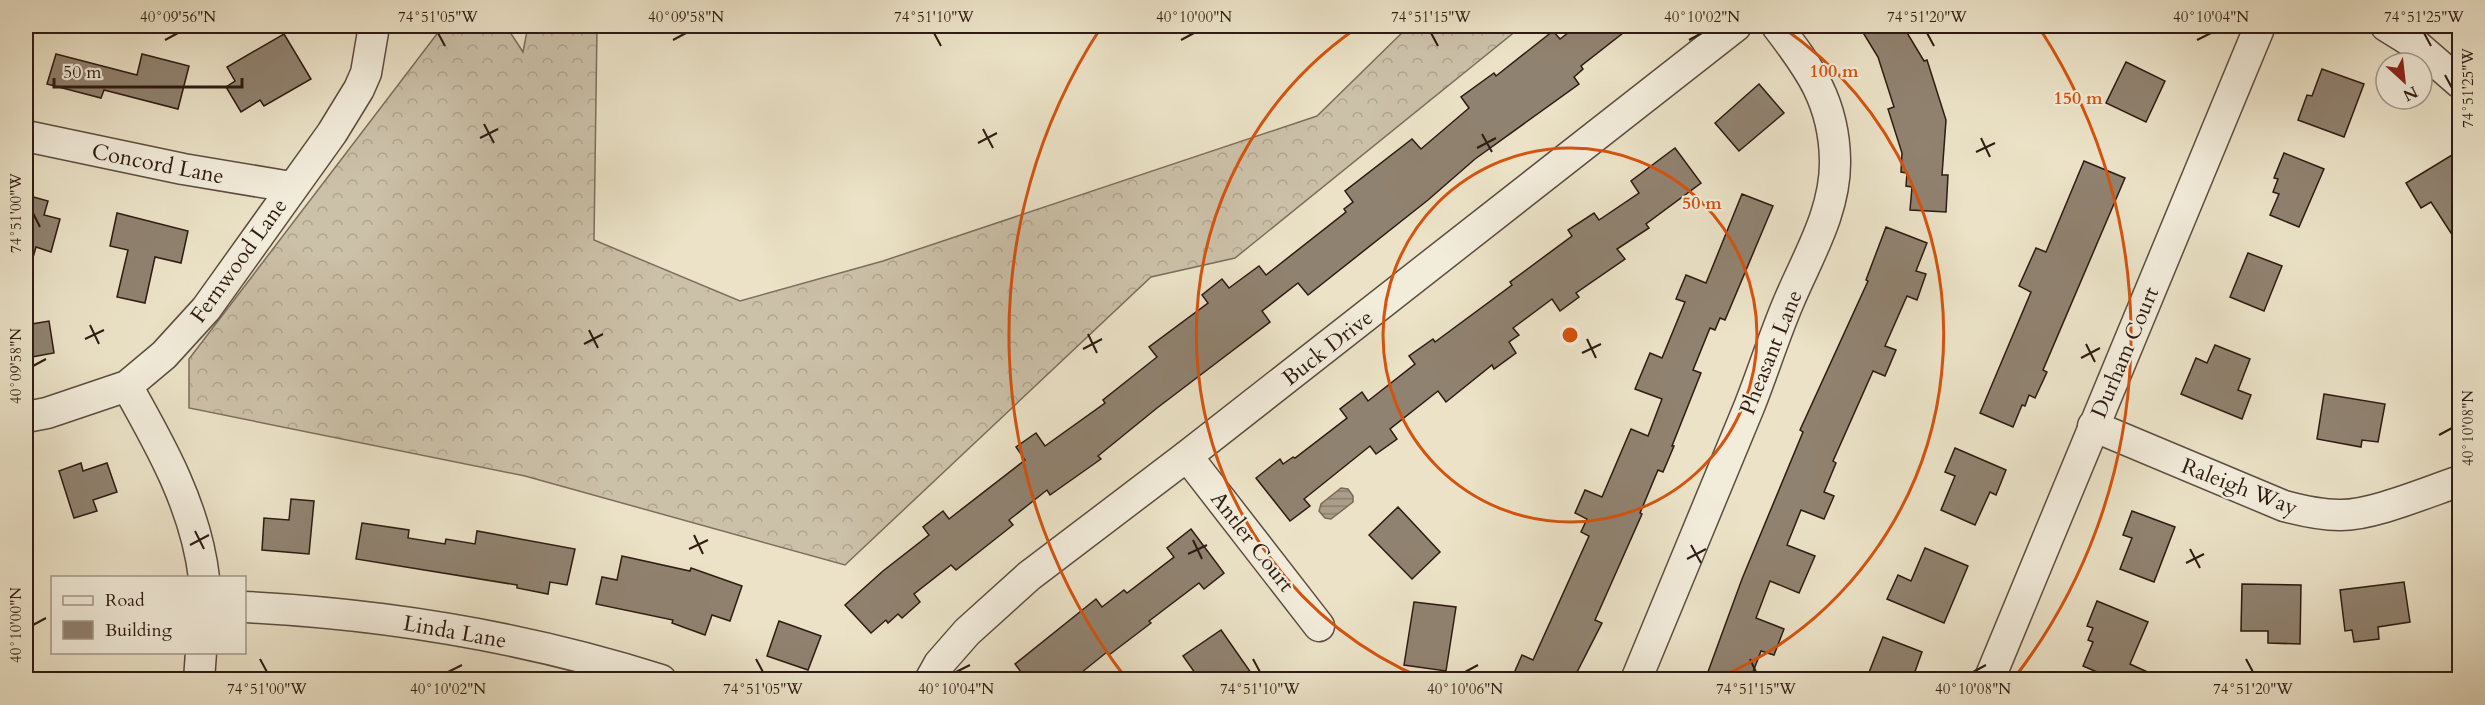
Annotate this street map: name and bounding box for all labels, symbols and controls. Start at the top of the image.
text: 40°09'56"N [140,7,216,27]
text: 74°51'05"W [398,7,478,27]
text: 40°09'58"N [648,7,724,27]
text: 74°51'10"W [894,7,974,27]
text: 40°10'00"N [1156,7,1232,27]
text: 74°51'15"W [1391,7,1471,27]
text: 40°10'02"N [1664,7,1740,27]
text: 74°51'20"W [1887,7,1967,27]
text: 40°10'04"N [2173,7,2249,27]
text: 74°51'25"W [2384,7,2464,27]
text: 74°51'25"W [2458,48,2478,128]
scale bar [54,51,242,89]
north arrow [2374,51,2434,111]
text: 100 m [1809,59,1859,84]
text: 50 m [63,60,102,85]
text: N [2399,81,2422,106]
text: 150 m [2053,86,2103,111]
street label: Concord Lane [89,136,226,192]
text: 74°51'00"W [6,173,26,253]
text: 50 m [1682,191,1722,216]
street label: Fernwood Lane [183,192,294,329]
street label: Durham Court [2084,282,2166,423]
street label: Pheasant Lane [1732,286,1810,419]
street label: Buck Drive [1276,303,1379,393]
centre of rings [1560,325,1580,345]
text: 40°09'58"N [6,328,26,404]
text: 40°10'08"N [2458,390,2478,466]
street label: Raleigh Way [2177,451,2302,523]
street label: Antler Court [1203,485,1301,598]
legend [51,576,246,654]
text: 40°10'00"N [6,587,26,663]
text: Road [105,588,145,613]
street label: Linda Lane [401,608,509,656]
text: Building [105,618,173,643]
text: 74°51'00"W [227,679,307,699]
text: 40°10'02"N [410,679,486,699]
text: 74°51'05"W [723,679,803,699]
text: 40°10'04"N [918,679,994,699]
text: 74°51'10"W [1220,679,1300,699]
text: 40°10'06"N [1427,679,1503,699]
text: 74°51'15"W [1716,679,1796,699]
text: 40°10'08"N [1935,679,2011,699]
text: 74°51'20"W [2213,679,2293,699]

